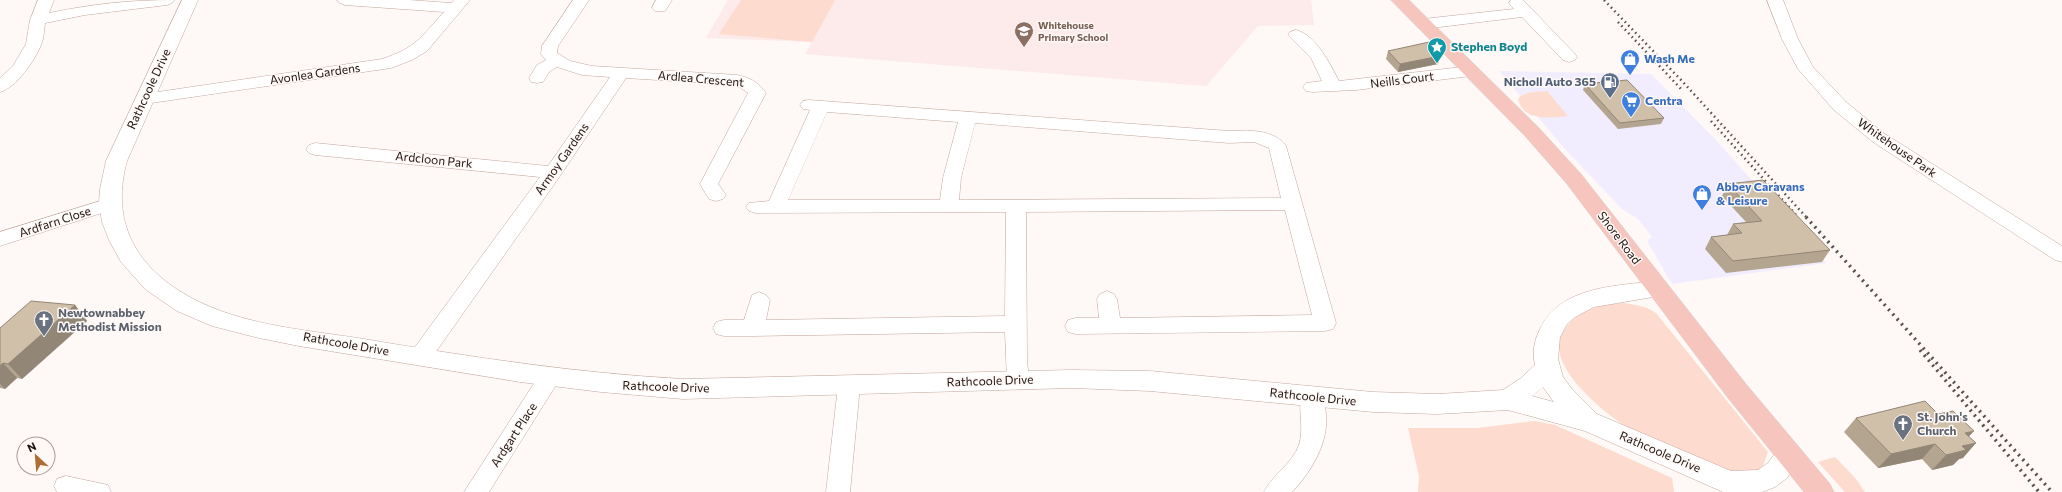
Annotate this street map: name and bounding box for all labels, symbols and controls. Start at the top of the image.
place label: Whitehouse Primary School [1038,19,1109,43]
school or university icon: Whitehouse Primary School [1013,20,1035,48]
place icon: Stephen Boyd [1426,36,1448,64]
place label: Stephen Boyd [1451,39,1527,53]
street label: Rathcoole Drive [123,46,173,131]
shop icon: Wash Me [1619,48,1641,76]
place label: Wash Me [1644,51,1695,65]
street label: Avonlea Gardens [269,60,361,86]
street label: Ardlea Crescent [657,67,745,89]
street label: Neills Court [1369,68,1435,90]
fuel station icon: Nicholl Auto 365 [1599,71,1621,99]
place label: Nicholl Auto 365 [1504,74,1596,88]
supermarket icon: Centra [1620,90,1642,118]
place label: Centra [1645,93,1683,107]
street label: Whitehouse Park [1855,115,1940,180]
street label: Armoy Gardens [531,120,591,197]
street label: Ardcloon Park [395,148,474,170]
place label: Abbey Caravans & Leisure [1716,179,1805,207]
shop icon: Abbey Caravans & Leisure [1691,183,1713,211]
street label: Ardfarn Close [17,203,92,239]
street label: Shore Road [1595,208,1644,267]
place label: Newtownabbey Methodist Mission [58,305,162,333]
church icon: Newtownabbey Methodist Mission [33,309,55,337]
street label: Rathcoole Drive [302,329,390,357]
street label: Rathcoole Drive [946,371,1034,389]
street label: Rathcoole Drive [622,377,710,395]
street label: Rathcoole Drive [1269,384,1357,408]
street label: Ardgart Place [487,400,539,469]
place label: St. John's Church [1917,409,1968,437]
church icon: St. John's Church [1892,413,1914,441]
street label: Rathcoole Drive [1618,428,1703,475]
north arrow [16,436,56,476]
text: N [25,439,38,454]

